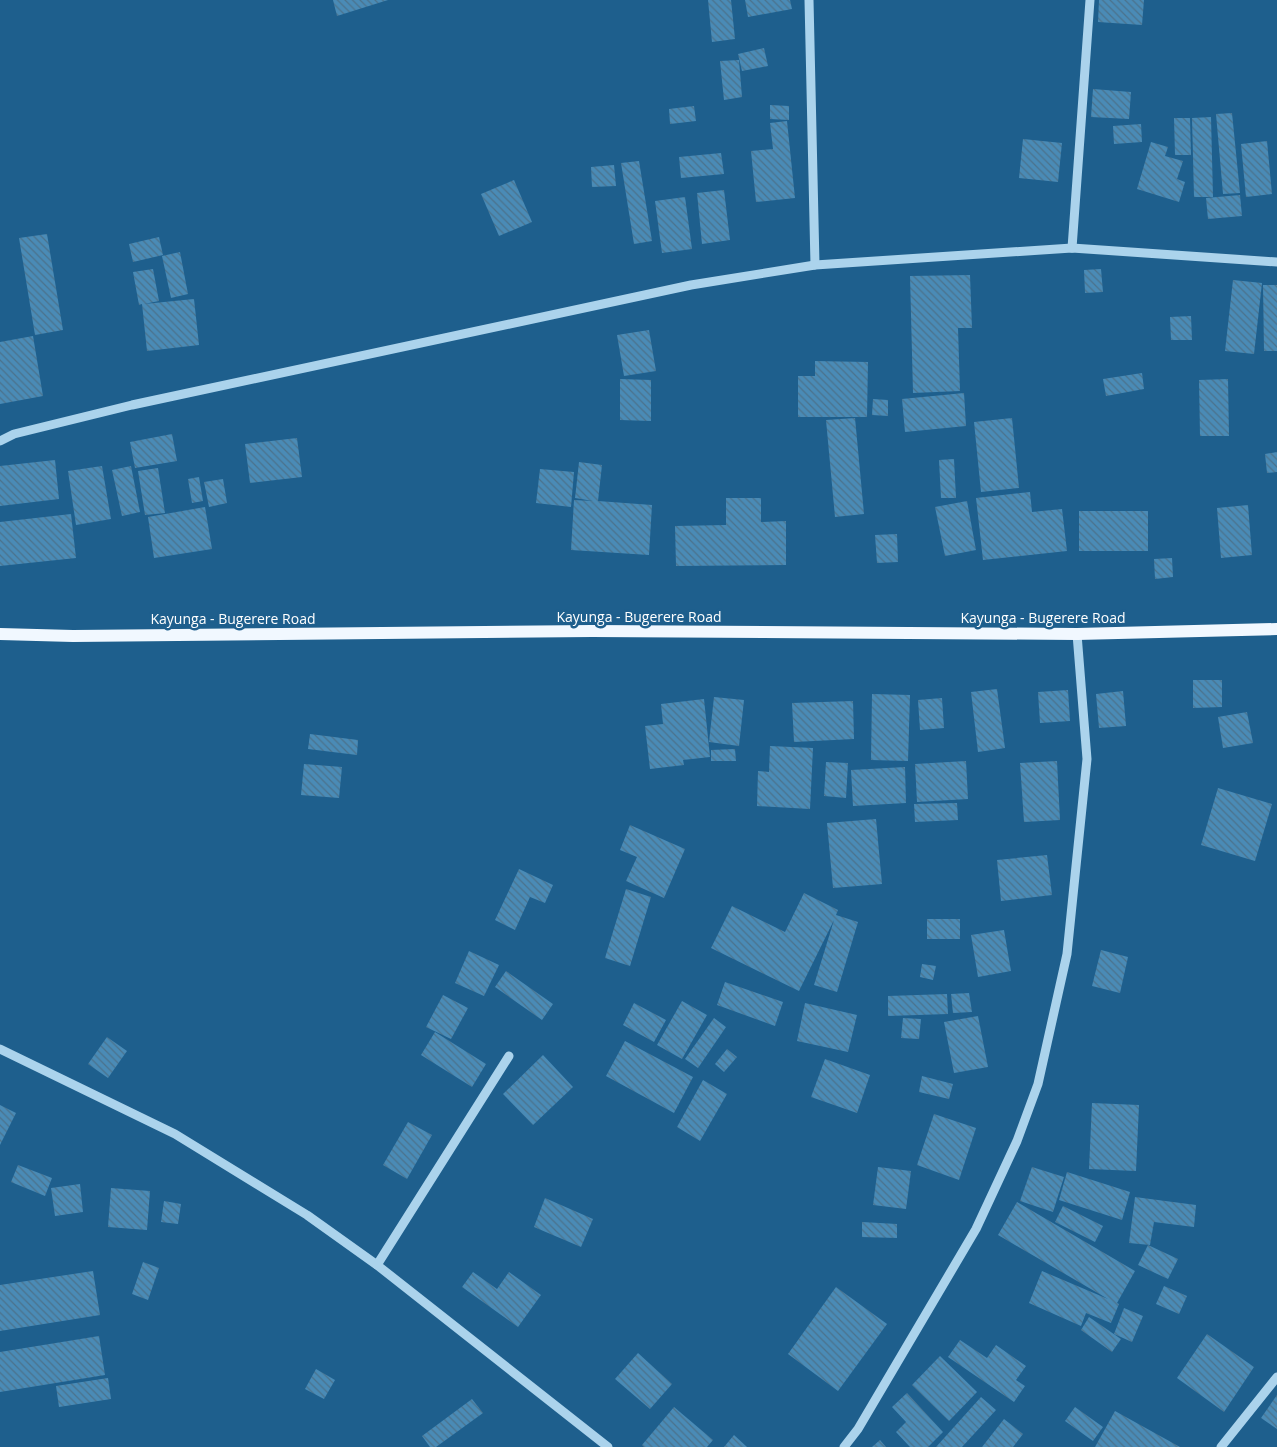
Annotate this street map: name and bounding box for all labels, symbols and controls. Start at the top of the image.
street label: Kayunga - Bugerere Road [557,607,722,626]
street label: Kayunga - Bugerere Road [961,608,1126,627]
street label: Kayunga - Bugerere Road [151,609,316,628]

